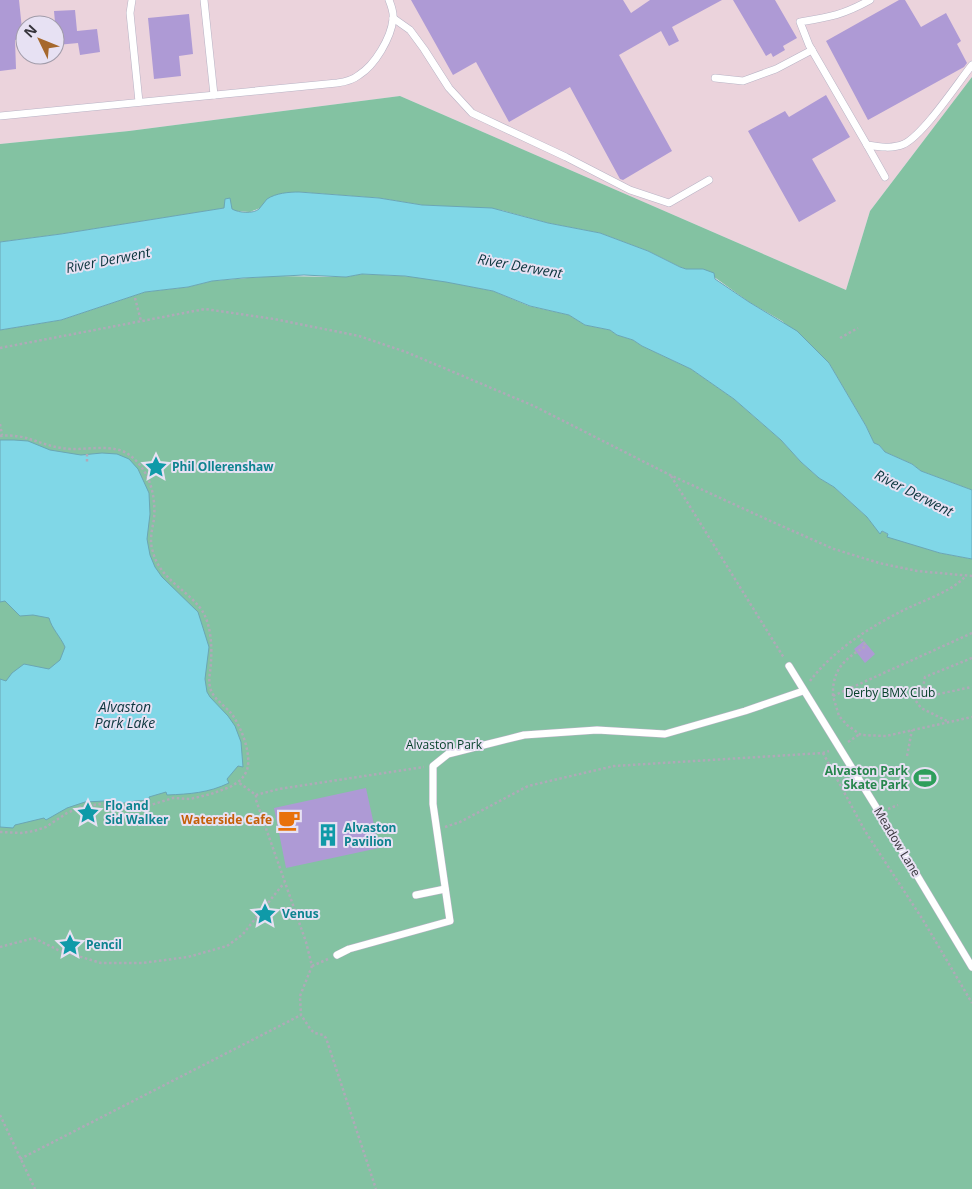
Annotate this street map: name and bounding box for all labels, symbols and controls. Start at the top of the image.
north arrow [15,15,65,65]
text: N [19,20,41,41]
water label: River Derwent [64,242,153,277]
water label: River Derwent [476,249,565,283]
place icon: Phil Ollerenshaw [143,454,169,480]
place label: Phil Ollerenshaw [172,458,274,475]
water label: River Derwent [872,465,958,521]
park label: Derby BMX Club [845,684,935,701]
water label: Alvaston Park Lake [95,697,155,732]
park label: Alvaston Park [406,736,483,753]
place label: Alvaston Park Skate Park [825,762,909,793]
sports icon: Alvaston Park Skate Park [912,765,938,791]
place label: Flo and Sid Walker [105,797,169,828]
place icon: Flo and Sid Walker [75,800,101,826]
street label: Meadow Lane [870,804,925,880]
cafe icon: Waterside Cafe [276,807,302,833]
place label: Waterside Cafe [181,811,272,828]
place label: Alvaston Pavilion [344,819,397,850]
building icon: Alvaston Pavilion [315,822,341,848]
place icon: Venus [252,901,278,927]
place label: Venus [282,905,319,922]
place icon: Pencil [57,932,83,958]
place label: Pencil [86,936,122,953]

